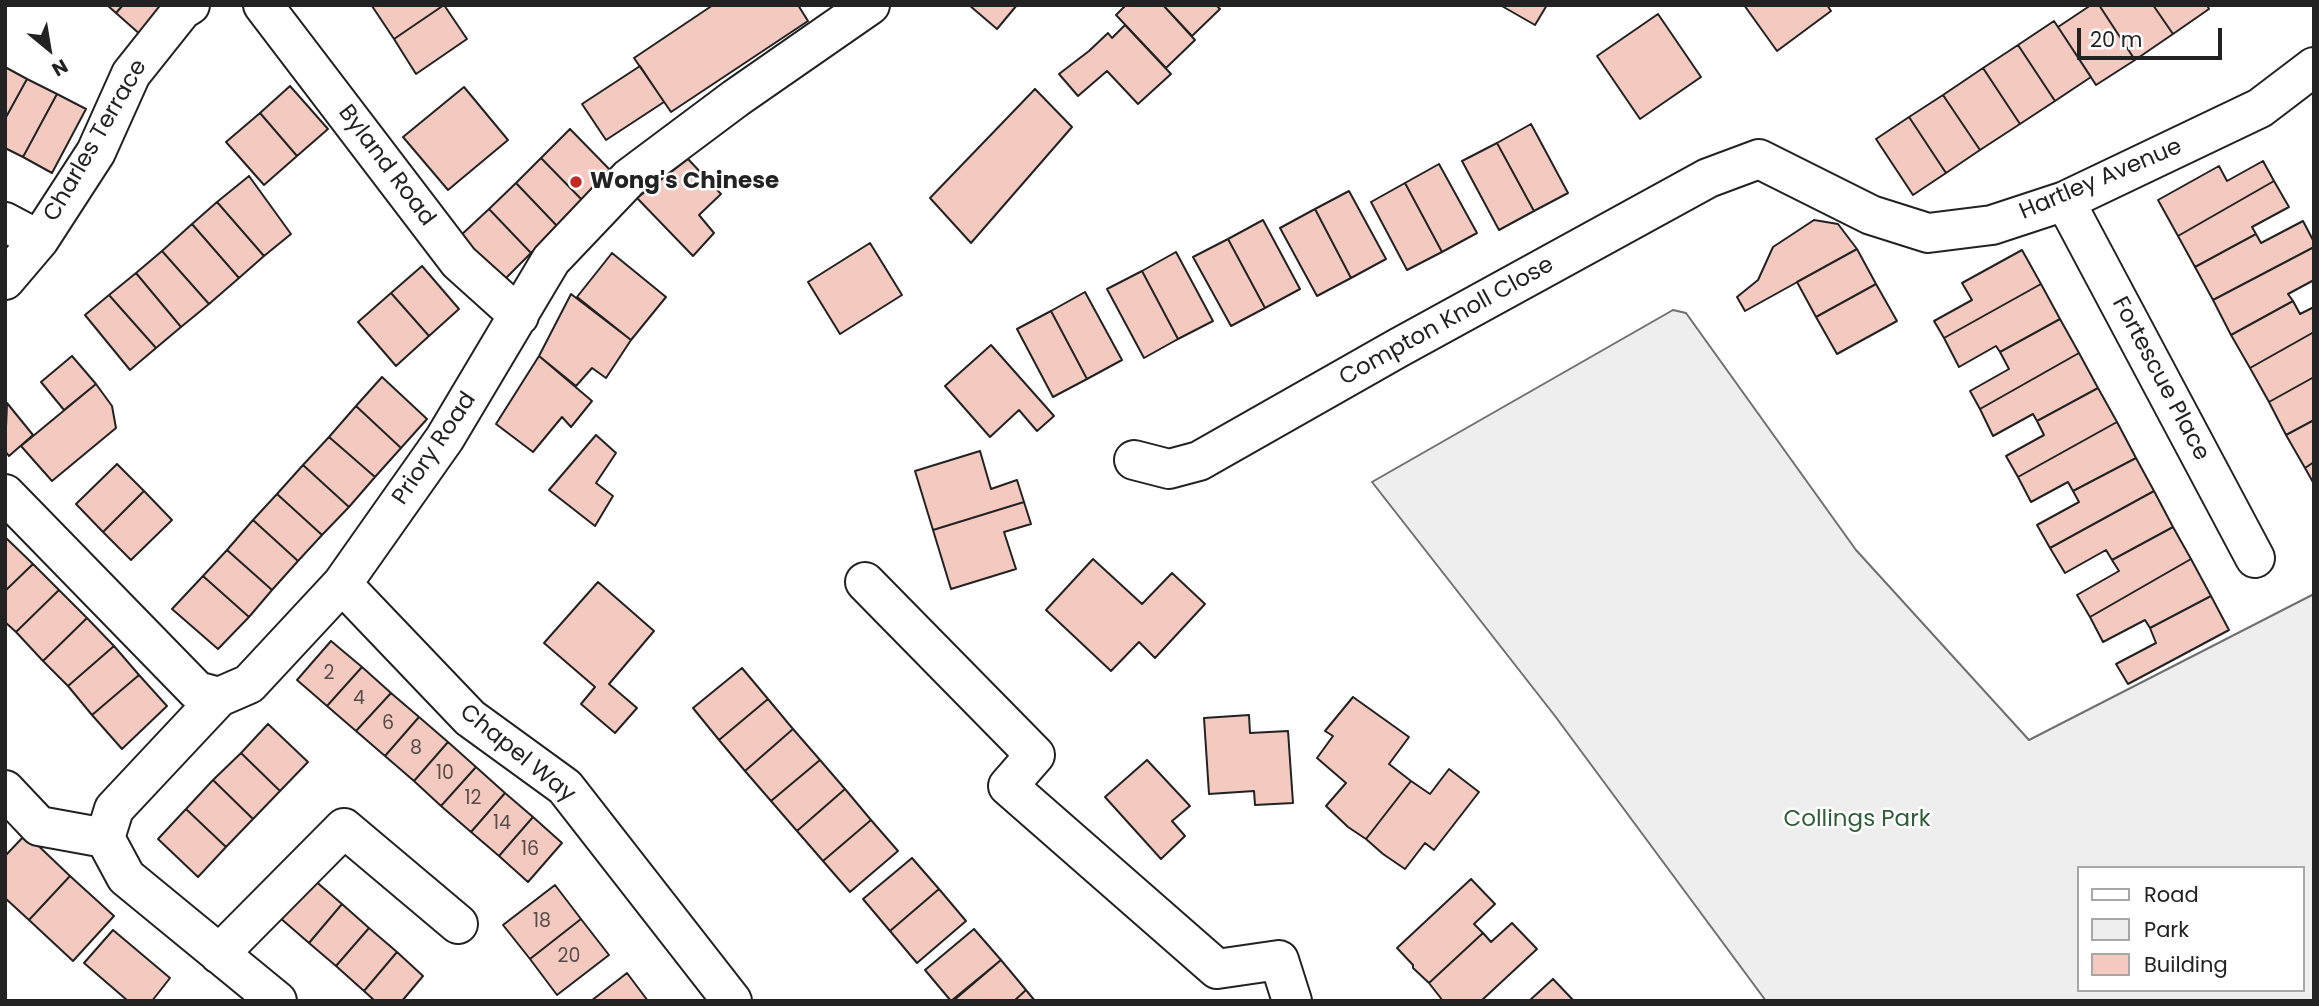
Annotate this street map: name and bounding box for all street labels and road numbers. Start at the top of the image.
street label: Charles Terrace [38,55,154,227]
street label: Byland Road [332,100,440,232]
street label: Hartley Avenue [2016,133,2186,227]
street label: Compton Knoll Close [1335,252,1559,392]
street label: Fortescue Place [2105,292,2215,466]
street label: Priory Road [387,388,483,510]
street label: Chapel Way [454,699,580,809]

